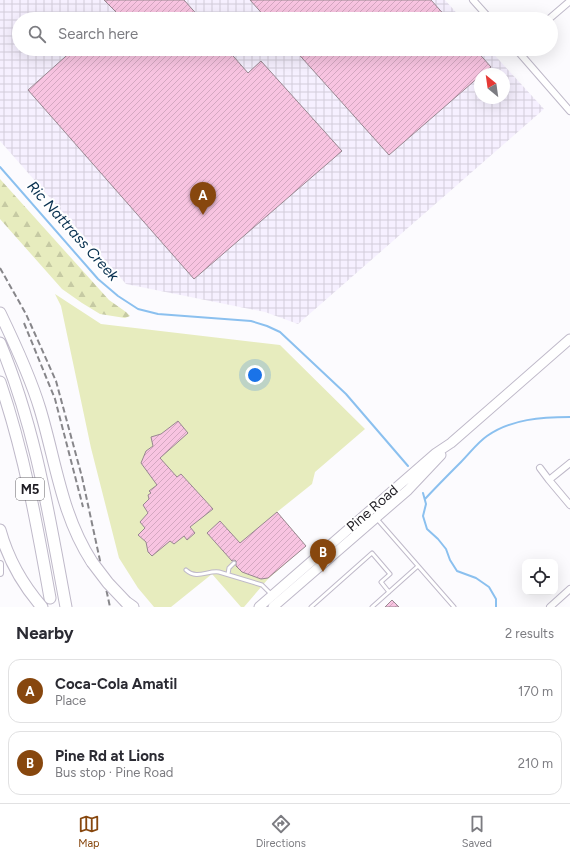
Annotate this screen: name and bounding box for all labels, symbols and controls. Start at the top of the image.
search box [12,12,558,56]
icon: search [26,23,48,45]
text: Search here [58,25,138,43]
north arrow [474,68,510,104]
water label: Ric Nattrass Creek [23,177,123,285]
pin: A [190,182,216,215]
your location [245,365,265,385]
road number: M5 [16,478,44,500]
street label: Pine Road [343,481,401,535]
pin: B [310,539,336,572]
map controls [522,559,558,595]
button: locate [522,559,558,595]
text: Nearby [16,623,74,643]
text: 2 results [505,626,554,641]
text: Coca-Cola Amatil [55,675,177,693]
text: A [25,684,35,699]
text: 170 m [518,684,553,699]
text: Place [55,693,86,708]
text: Pine Rd at Lions [55,747,164,765]
text: B [26,756,34,771]
text: 210 m [518,756,553,771]
text: Bus stop · Pine Road [55,765,173,780]
tab: Map [78,813,100,850]
tab: Directions [256,813,306,850]
tab: Saved [462,813,492,850]

